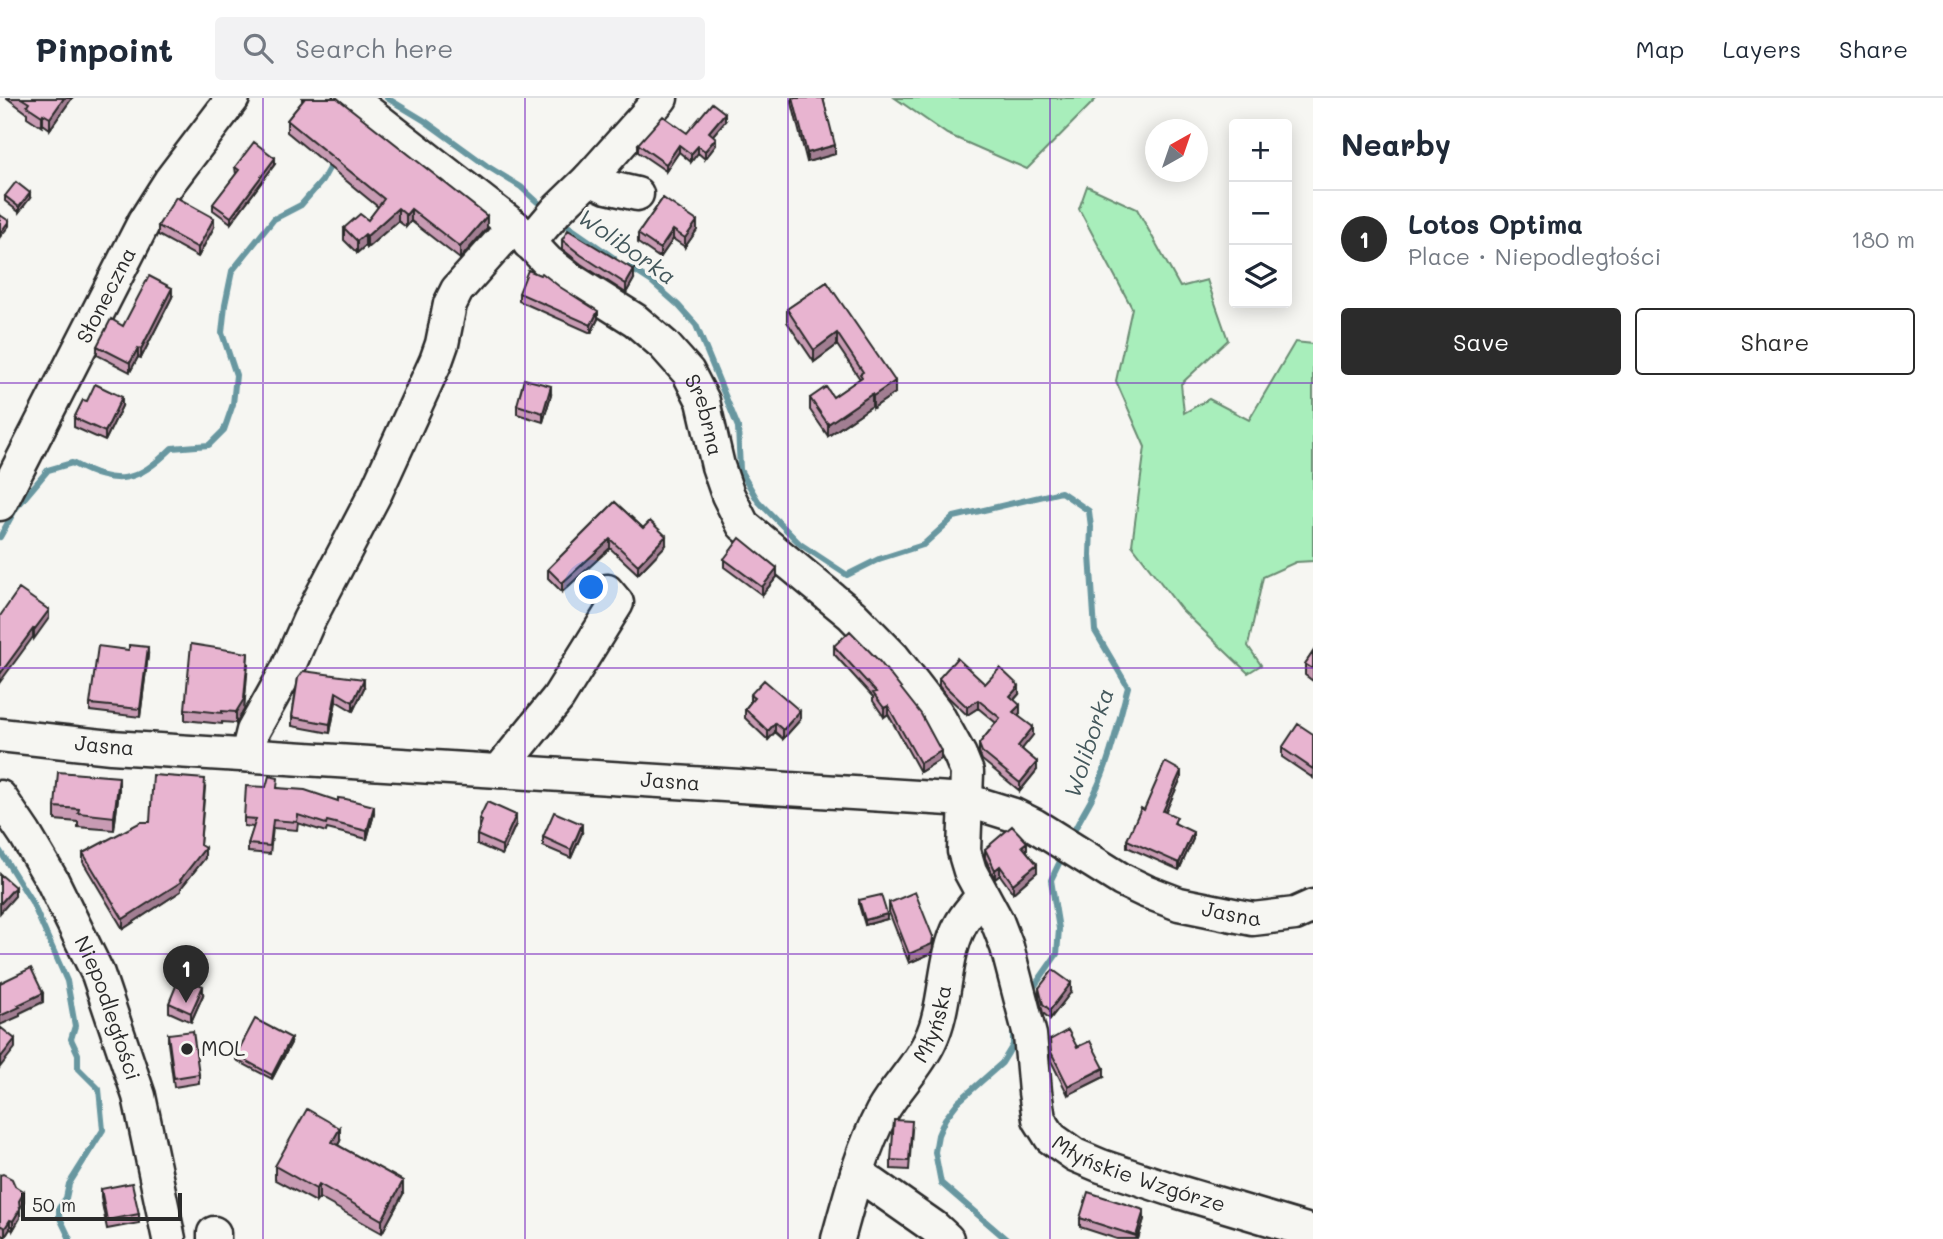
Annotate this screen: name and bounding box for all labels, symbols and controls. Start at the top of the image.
search box [215,17,705,80]
text: Pinpoint [35,27,173,70]
icon: search [239,29,277,67]
text: Search here [295,31,453,65]
text: Map [1636,33,1684,64]
text: Layers [1722,33,1801,64]
text: Share [1839,33,1908,64]
north arrow [1145,119,1208,182]
map controls [1229,119,1292,308]
button: + [1229,119,1292,182]
text: Nearby [1341,124,1451,164]
button: − [1229,182,1292,245]
water label: Woliborka [573,201,682,291]
text: Lotos Optima [1408,207,1583,241]
text: 1 [1359,224,1369,254]
text: 180 m [1851,224,1915,254]
text: Place · Niepodległości [1408,241,1661,271]
street label: Słoneczna [69,242,141,347]
button: layers [1229,245,1292,308]
button: Save [1341,308,1621,375]
button: Share [1635,308,1915,375]
street label: Srebrna [679,369,730,458]
your location [574,570,608,604]
water label: Woliborka [1056,684,1120,801]
street label: Jasna [73,728,135,760]
street label: Jasna [640,765,701,795]
street label: Jasna [1200,894,1262,932]
street label: Niepodległości [69,931,148,1083]
pin: 1 [163,945,209,1003]
street label: Młyńska [906,983,956,1067]
place label: MOL [201,1034,245,1061]
marker: MOL [179,1041,195,1057]
street label: Młyńskie Wzgórze [1047,1128,1229,1217]
scale bar [21,1190,182,1222]
text: 50 m [32,1192,76,1217]

